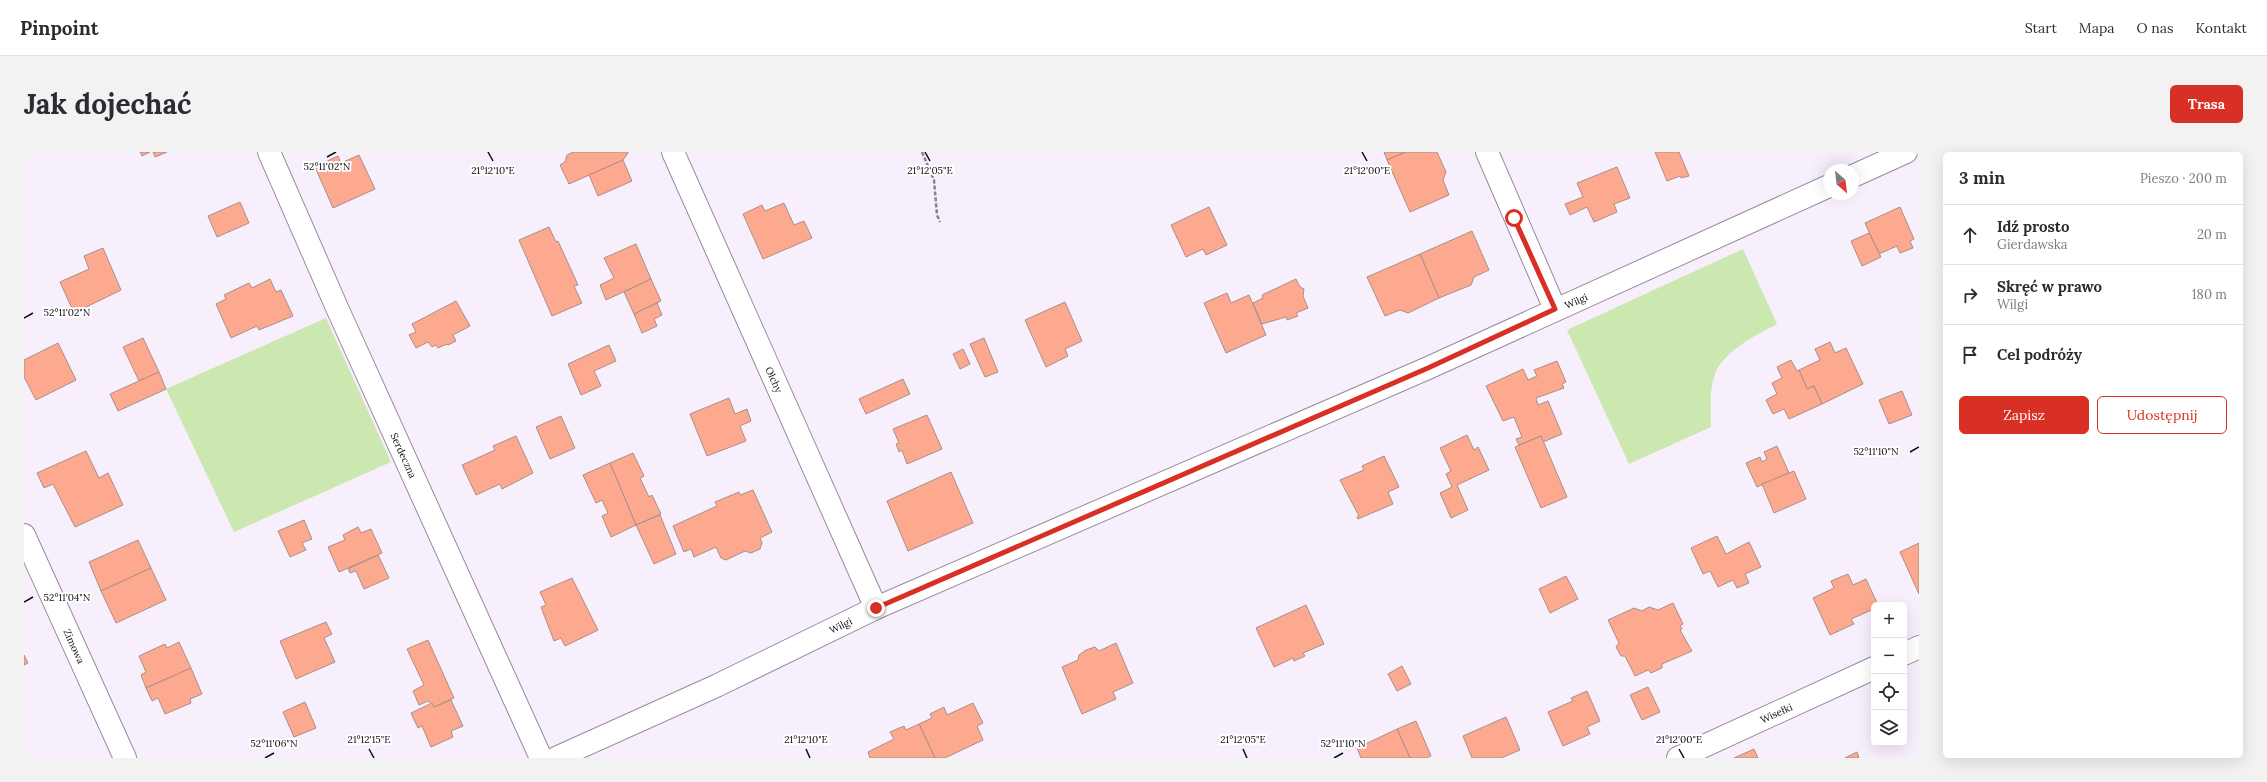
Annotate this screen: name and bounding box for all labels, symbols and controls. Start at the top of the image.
text: Pinpoint [20,16,99,40]
text: Start [2025,19,2057,37]
text: Mapa [2079,19,2114,37]
text: O nas [2136,19,2174,37]
text: Kontakt [2196,19,2247,37]
button: Trasa [2170,85,2243,123]
text: Jak dojechać [24,86,192,122]
text: 52°11'02"N [304,160,351,173]
text: 21°12'10"E [471,164,515,177]
text: 21°12'05"E [907,164,953,177]
text: 21°12'00"E [1344,164,1390,177]
north arrow [1823,164,1859,200]
text: 3 min [1959,167,2005,189]
text: Pieszo · 200 m [2140,170,2227,187]
route start [1505,209,1523,227]
text: Idź prosto [1997,217,2070,236]
icon: ahead [1959,224,1981,246]
text: 20 m [2197,226,2227,243]
text: Gierdawska [1997,236,2068,253]
text: Skręć w prawo [1997,277,2102,296]
icon: right [1959,284,1981,306]
text: 180 m [2192,286,2227,303]
street label: Wilgi [1563,290,1590,312]
text: Wilgi [1997,296,2028,313]
text: 52°11'02"N [44,306,91,319]
icon: arrive [1959,344,1981,366]
text: Cel podróży [1997,345,2082,364]
street label: Olchy [762,365,786,395]
button: Zapisz [1959,396,2089,434]
button: Udostępnij [2097,396,2227,434]
street label: Serdeczna [388,431,419,480]
text: 52°11'10"N [1853,445,1899,458]
text: 52°11'04"N [44,591,91,604]
route end [867,599,885,617]
map controls [1871,602,1907,746]
button: + [1871,602,1907,638]
street label: Wilgi [827,615,855,637]
street label: Zimowa [60,627,87,666]
button: − [1871,638,1907,674]
button: locate [1871,674,1907,710]
street label: Wisełki [1758,700,1795,726]
button: layers [1871,710,1907,746]
text: 21°12'15"E [348,733,390,746]
text: 21°12'10"E [784,733,828,746]
text: 21°12'05"E [1220,733,1266,746]
text: 21°12'00"E [1656,733,1702,746]
text: 52°11'06"N [250,737,298,750]
text: 52°11'10"N [1320,737,1366,750]

